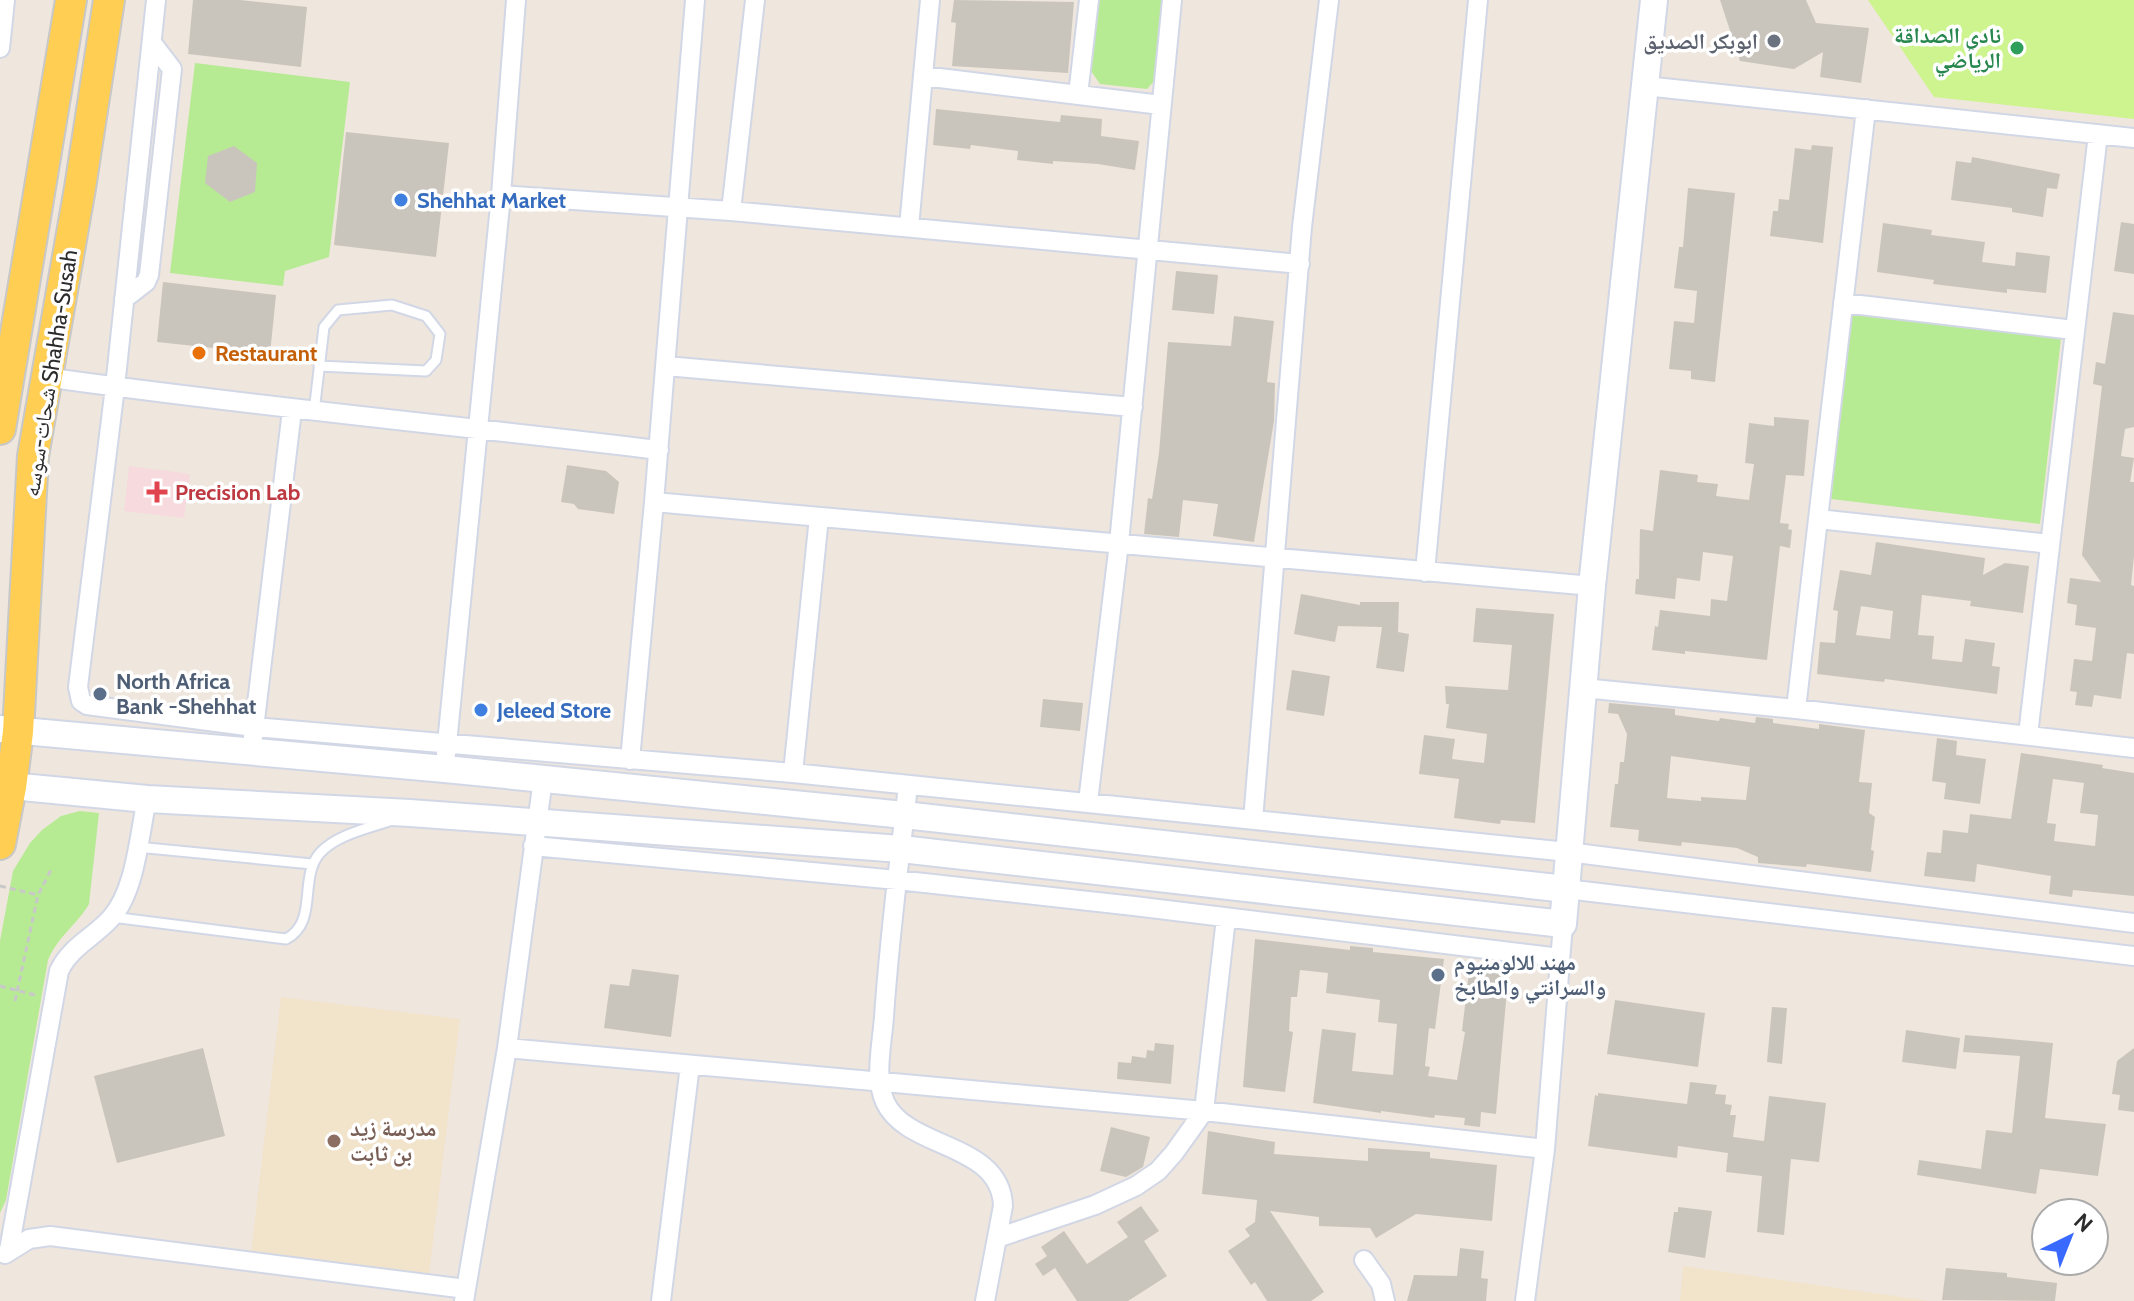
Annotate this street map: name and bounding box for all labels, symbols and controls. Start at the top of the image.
place label: نادي الصداقة الرياضي [1894,22,2001,77]
place label: ابوبكر الصديق [1643,28,1758,55]
marker: ابوبكر الصديق [1765,32,1783,50]
marker: نادي الصداقة الرياضي [2008,39,2026,57]
place label: Shehhat Market [417,187,567,214]
marker: Shehhat Market [392,191,410,209]
street label: شحات-سوسه Shahha-Susah [18,248,83,498]
place label: Restaurant [215,340,318,367]
marker: Restaurant [190,344,208,362]
place label: Precision Lab [175,479,300,506]
marker: Precision Lab [146,481,168,503]
place label: North Africa Bank -Shehhat [116,668,257,720]
marker: North Africa Bank -Shehhat [91,685,109,703]
place label: Jeleed Store [496,697,611,724]
marker: Jeleed Store [472,701,490,719]
place label: مهند للالومنيوم والسرانتي والطابخ [1454,949,1606,1004]
marker: مهند للالومنيوم والسرانتي والطابخ [1429,966,1447,984]
place label: مدرسة زيد بن ثابت [350,1115,436,1167]
marker: مدرسة زيد بن ثابت [325,1132,343,1150]
north arrow [2030,1197,2110,1277]
text: N [2068,1208,2098,1238]

